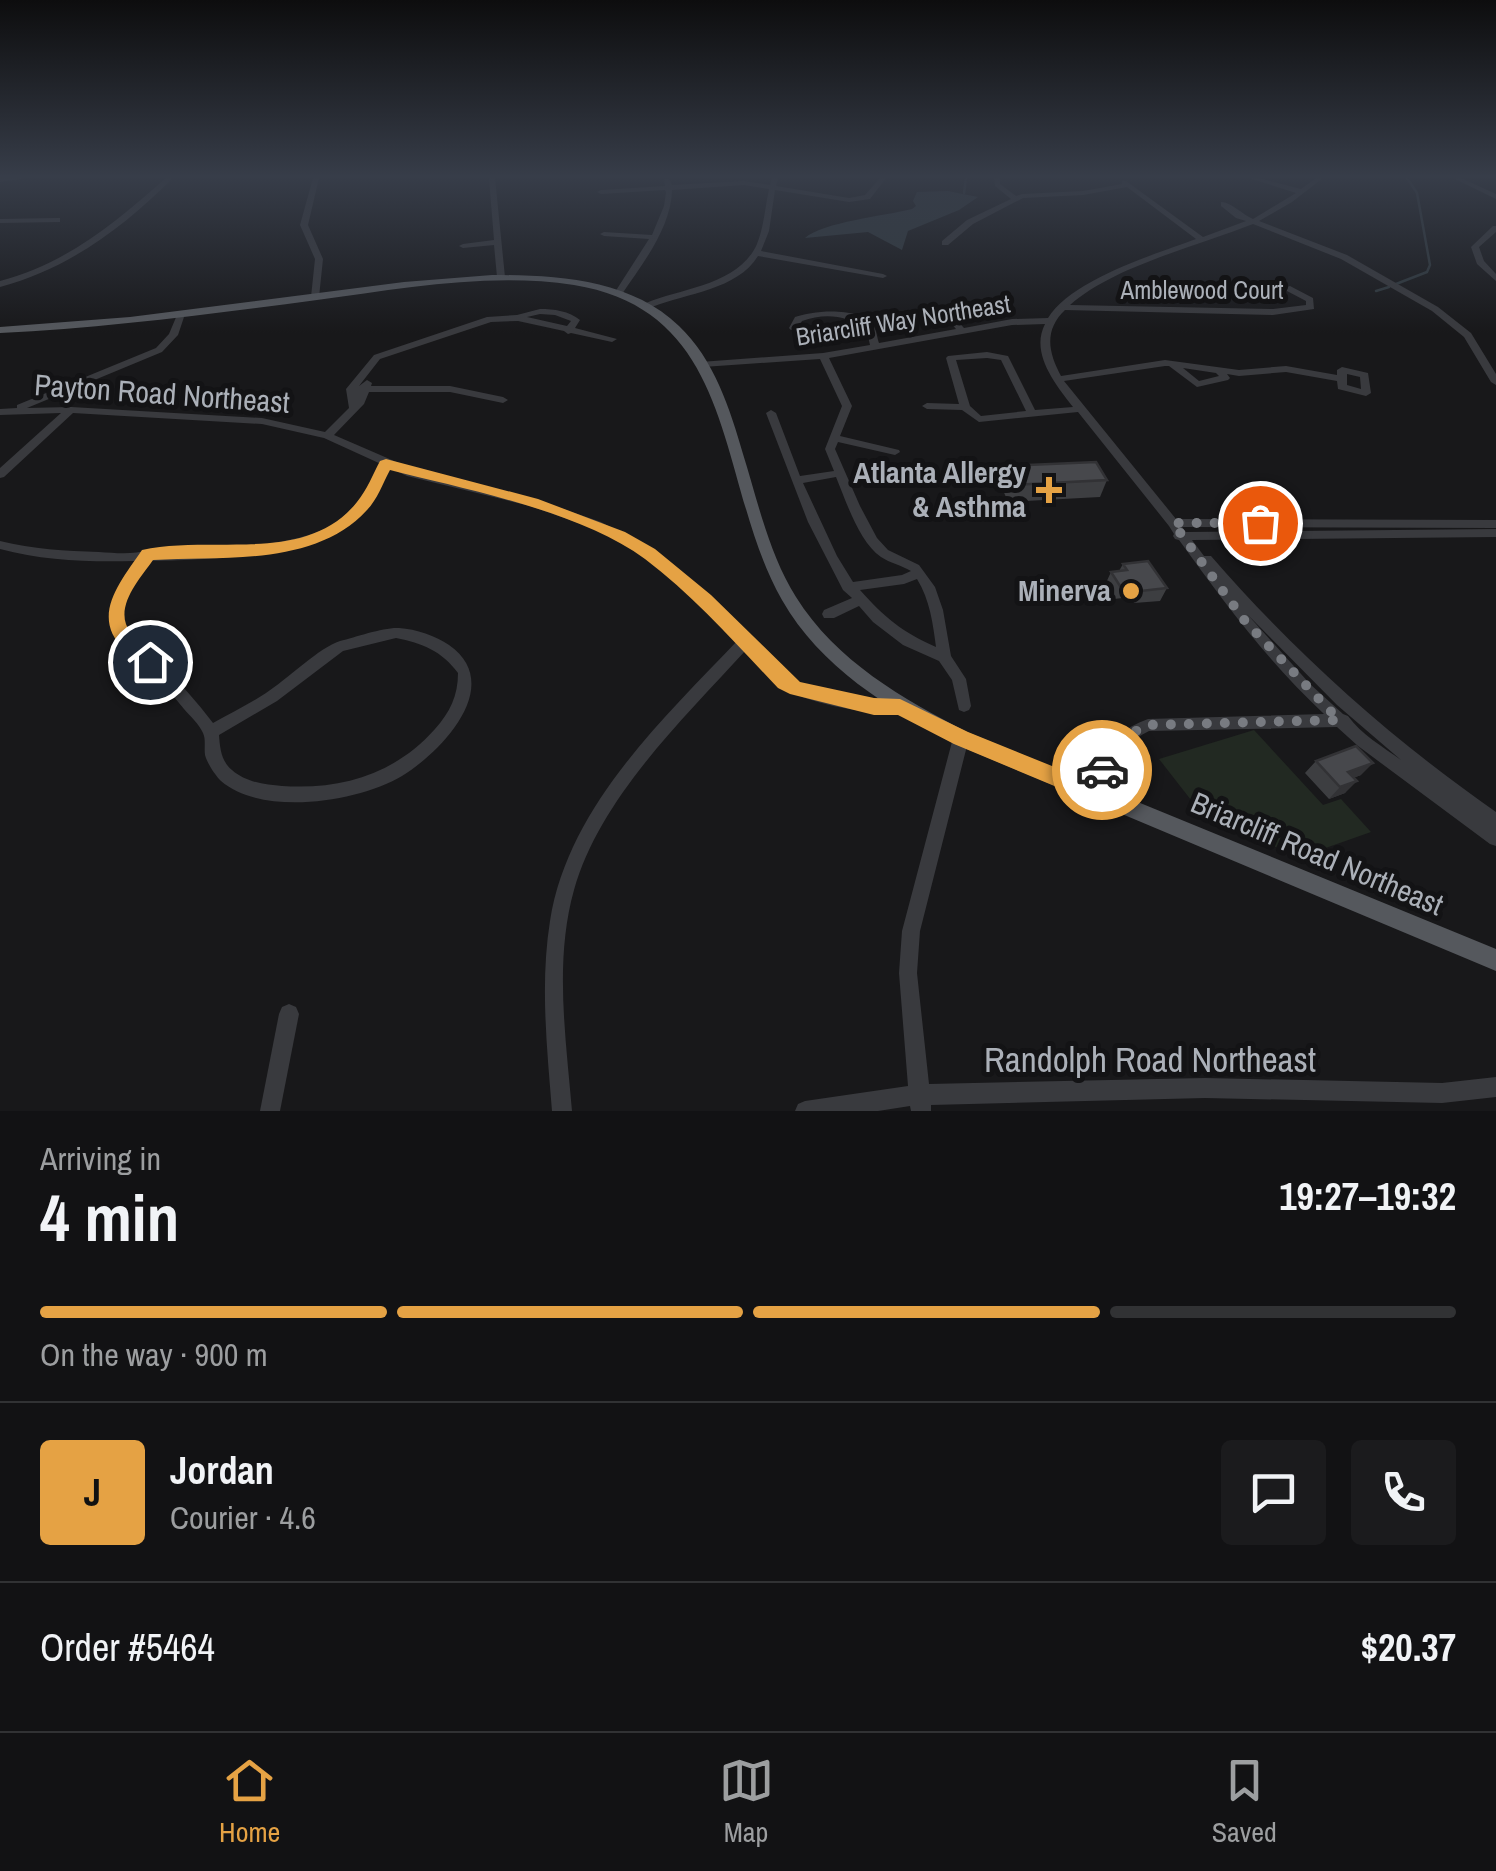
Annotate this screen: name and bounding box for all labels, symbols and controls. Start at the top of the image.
street label: Amblewood Court [1120,273,1284,307]
street label: Briarcliff Way Northeast [793,286,1013,354]
street label: Payton Road Northeast [33,364,291,422]
place label: Atlanta Allergy & Asthma [853,452,1026,526]
marker: Atlanta Allergy & Asthma [1036,477,1062,503]
pin [1218,481,1303,566]
icon: bag [1233,496,1288,551]
place label: Minerva [1018,570,1111,610]
marker: Minerva [1120,580,1142,602]
pin [108,620,193,705]
icon: home [123,635,178,690]
courier [1052,720,1152,820]
icon: car [1075,743,1130,798]
street label: Briarcliff Road Northeast [1185,782,1450,924]
street label: Randolph Road Northeast [984,1036,1316,1083]
text: Arriving in [40,1137,161,1180]
text: 19:27–19:32 [1279,1171,1456,1222]
text: 4 min [40,1174,179,1261]
text: On the way · 900 m [40,1333,268,1376]
button: chat [1221,1440,1326,1545]
button: phone [1351,1440,1456,1545]
text: Jordan [170,1445,274,1496]
text: J [84,1467,101,1518]
text: Courier · 4.6 [170,1496,316,1539]
text: Order #5464 [40,1622,215,1673]
text: $20.37 [1361,1622,1456,1673]
tab: Home [219,1753,280,1851]
tab: Map [719,1753,774,1851]
tab: Saved [1212,1753,1277,1851]

